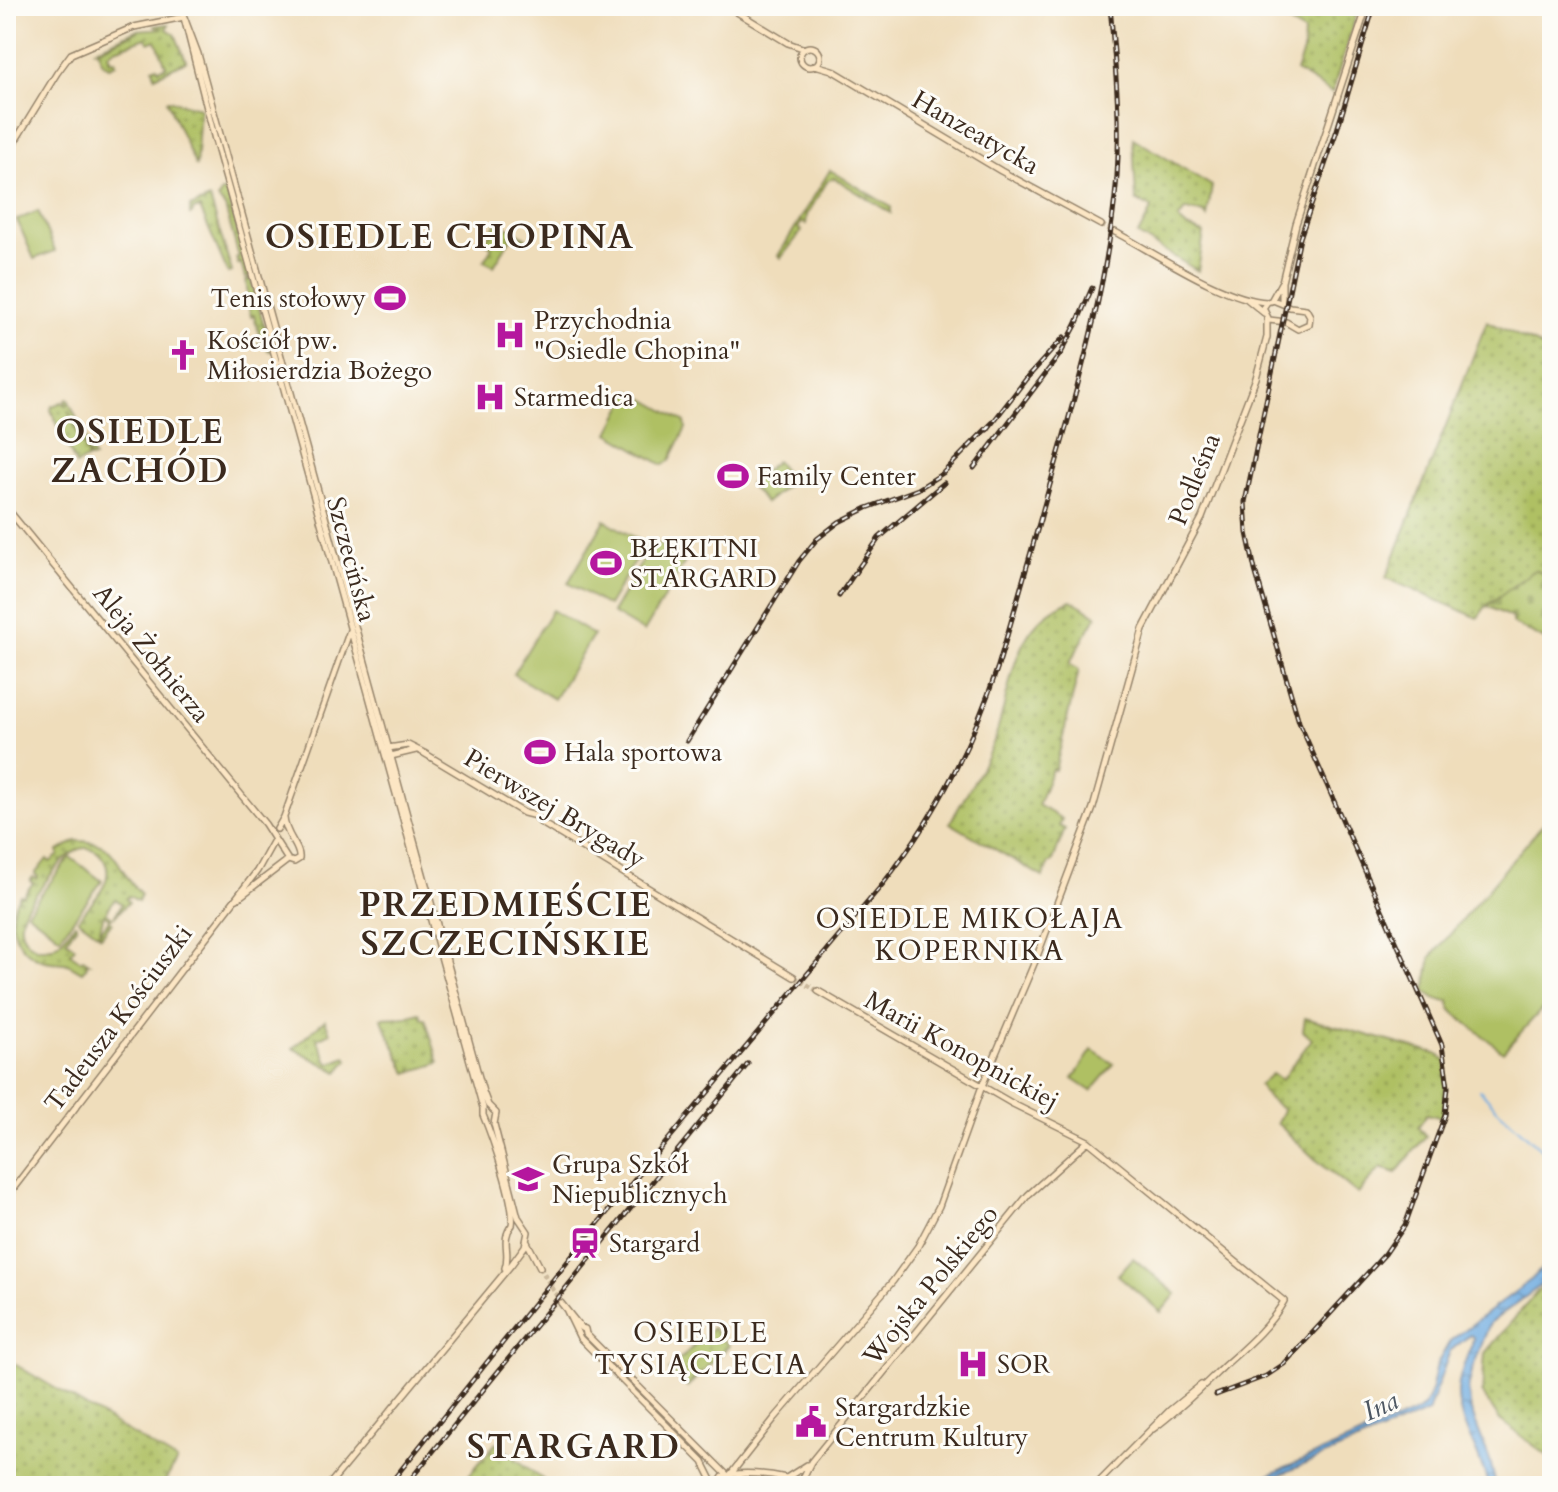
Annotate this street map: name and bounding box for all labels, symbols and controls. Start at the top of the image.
street label: Hanzeatycka [906,82,1046,183]
district label: OSIEDLE CHOPINA [265,214,635,260]
place label: Tenis stołowy [211,281,366,316]
sports icon: Tenis stołowy [373,281,407,315]
place label: Przychodnia "Osiedle Chopina" [534,303,740,368]
hospital icon: Przychodnia "Osiedle Chopina" [493,318,527,352]
place label: Kościół pw. Miłosierdzia Bożego [207,323,432,388]
church icon: Kościół pw. Miłosierdzia Bożego [166,338,200,372]
hospital icon: Starmedica [473,380,507,414]
place label: Starmedica [514,380,634,415]
district label: OSIEDLE ZACHÓD [51,409,229,494]
street label: Podleśna [1160,428,1229,530]
sports icon: Family Center [716,459,750,493]
place label: Family Center [757,459,916,494]
street label: Szczecińska [318,493,385,625]
place label: BŁĘKITNI STARGARD [630,531,777,596]
sports icon: BŁĘKITNI STARGARD [589,546,623,580]
street label: Aleja Żołnierza [85,577,218,730]
sports icon: Hala sportowa [523,735,557,769]
place label: Hala sportowa [564,735,722,770]
street label: Pierwszej Brygady [458,740,652,876]
district label: PRZEDMIEŚCIE SZCZECIŃSKIE [359,882,653,967]
district label: OSIEDLE MIKOŁAJA KOPERNIKA [816,900,1124,970]
street label: Tadeusza Kościuszki [36,918,200,1119]
street label: Marii Konopnickiej [858,982,1065,1118]
place label: Grupa Szkół Niepublicznych [552,1147,727,1212]
school or university icon: Grupa Szkół Niepublicznych [511,1162,545,1196]
street label: Wojska Polskiego [854,1198,1006,1374]
station icon: Stargard [568,1226,602,1260]
place label: Stargard [609,1226,700,1261]
district label: OSIEDLE TYSIĄCLECIA [594,1314,808,1384]
hospital icon: SOR [956,1347,990,1381]
place label: SOR [997,1347,1051,1382]
water label: Ina [1357,1381,1404,1430]
place label: Stargardzkie Centrum Kultury [835,1390,1029,1455]
public building icon: Stargardzkie Centrum Kultury [794,1405,828,1439]
district label: STARGARD [467,1424,681,1470]

